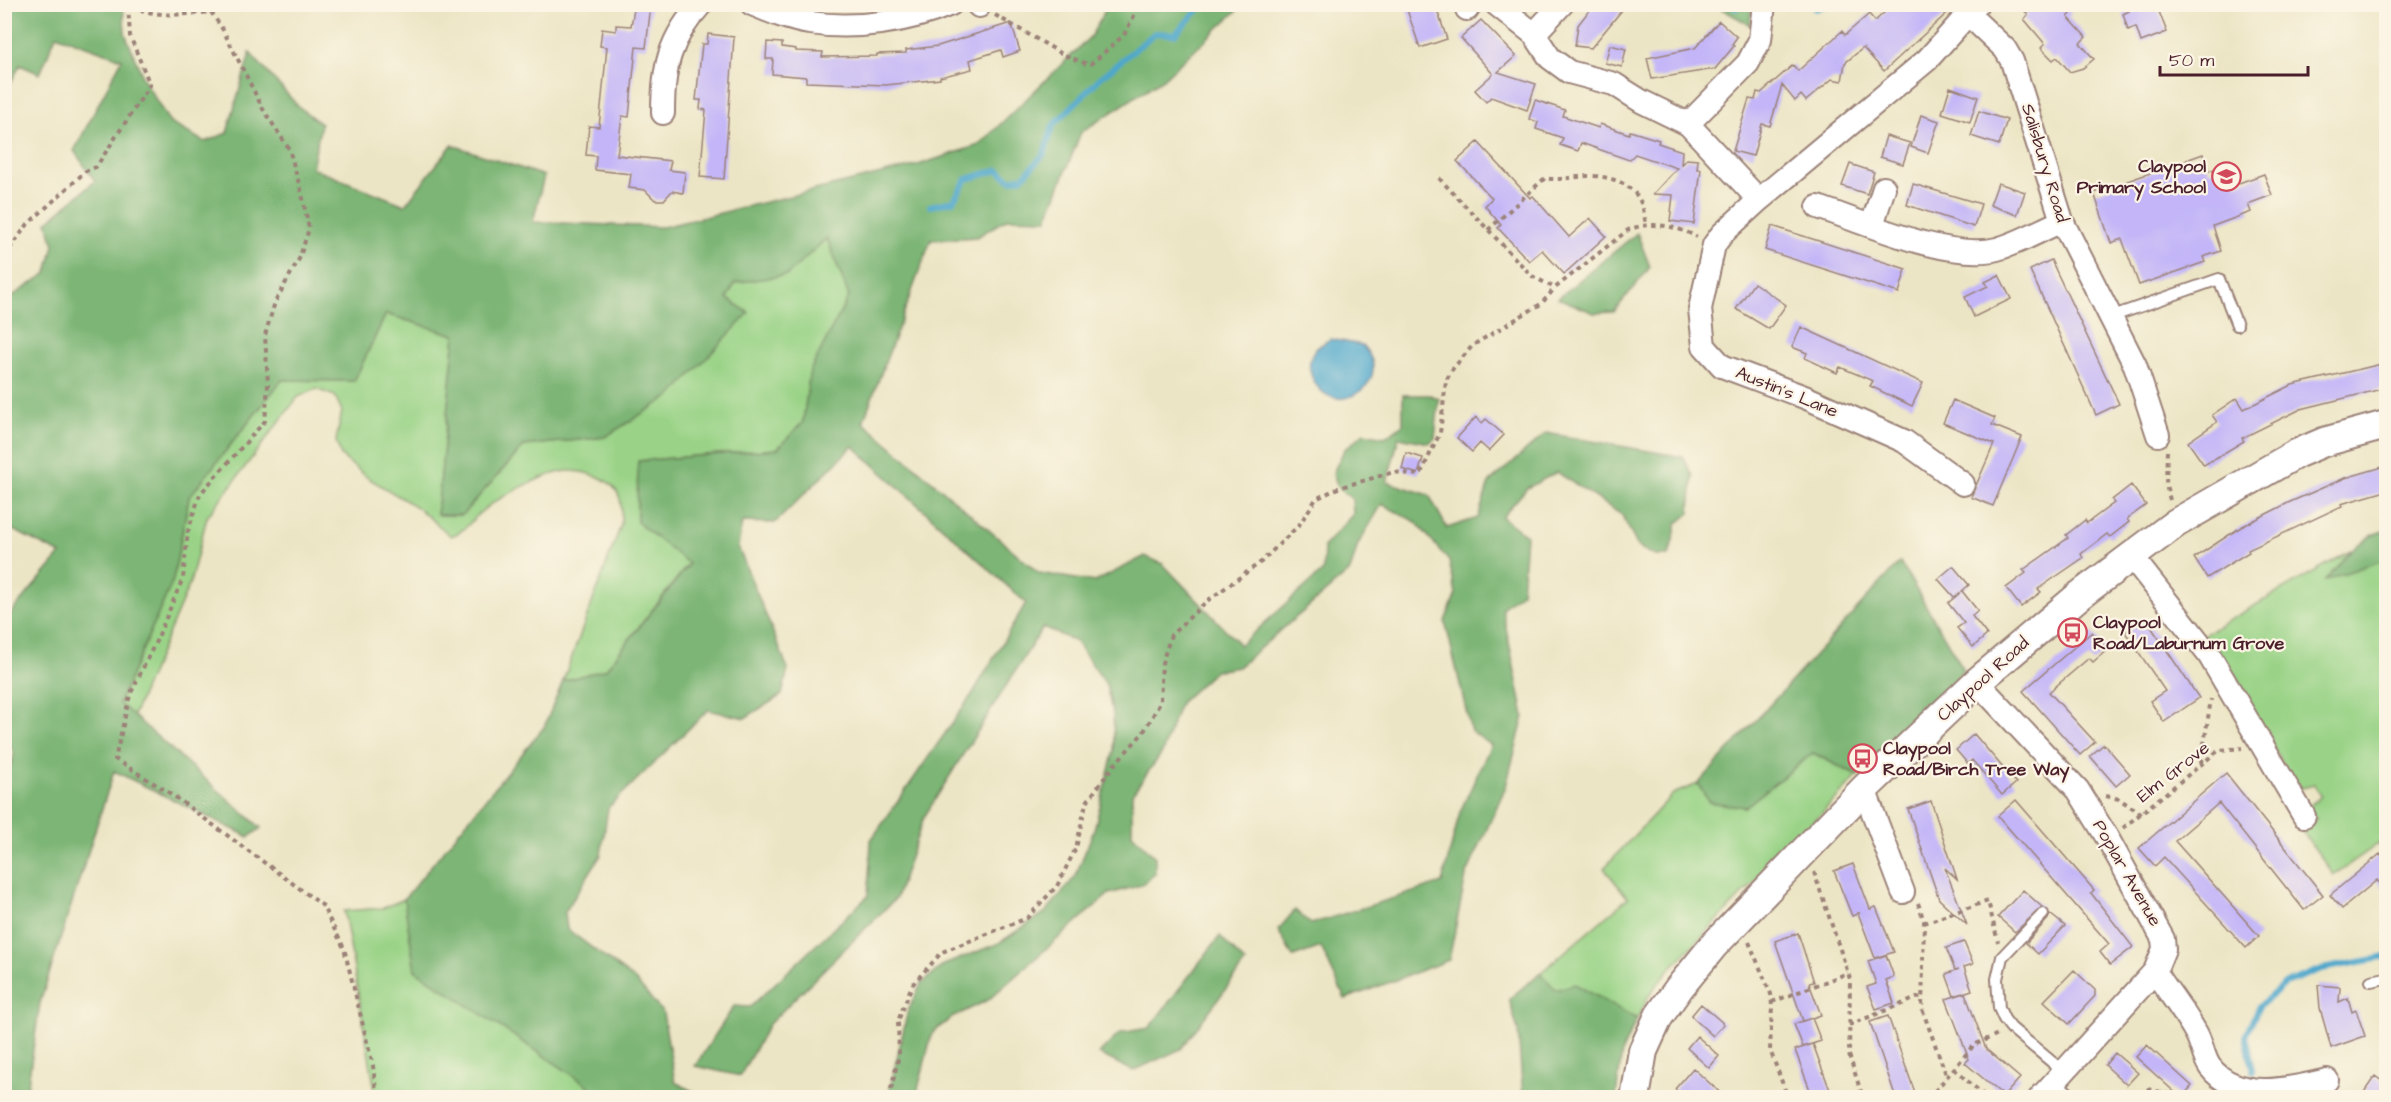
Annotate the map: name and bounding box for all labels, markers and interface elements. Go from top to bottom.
scale bar [2160,39,2308,77]
text: 50 m [2169,48,2214,73]
street label: Salisbury Road [2014,101,2075,226]
place label: Claypool Primary School [2077,154,2206,201]
school or university icon: Claypool Primary School [2211,160,2243,192]
street label: Austin's Lane [1732,360,1842,424]
place label: Claypool Road/Laburnum Grove [2093,610,2285,656]
bus stop icon: Claypool Road/Laburnum Grove [2056,616,2088,648]
street label: Claypool Road [1931,631,2035,728]
street label: Elm Grove [2131,735,2215,808]
place label: Claypool Road/Birch Tree Way [1883,736,2069,783]
bus stop icon: Claypool Road/Birch Tree Way [1846,742,1878,774]
street label: Poplar Avenue [2086,815,2168,931]

